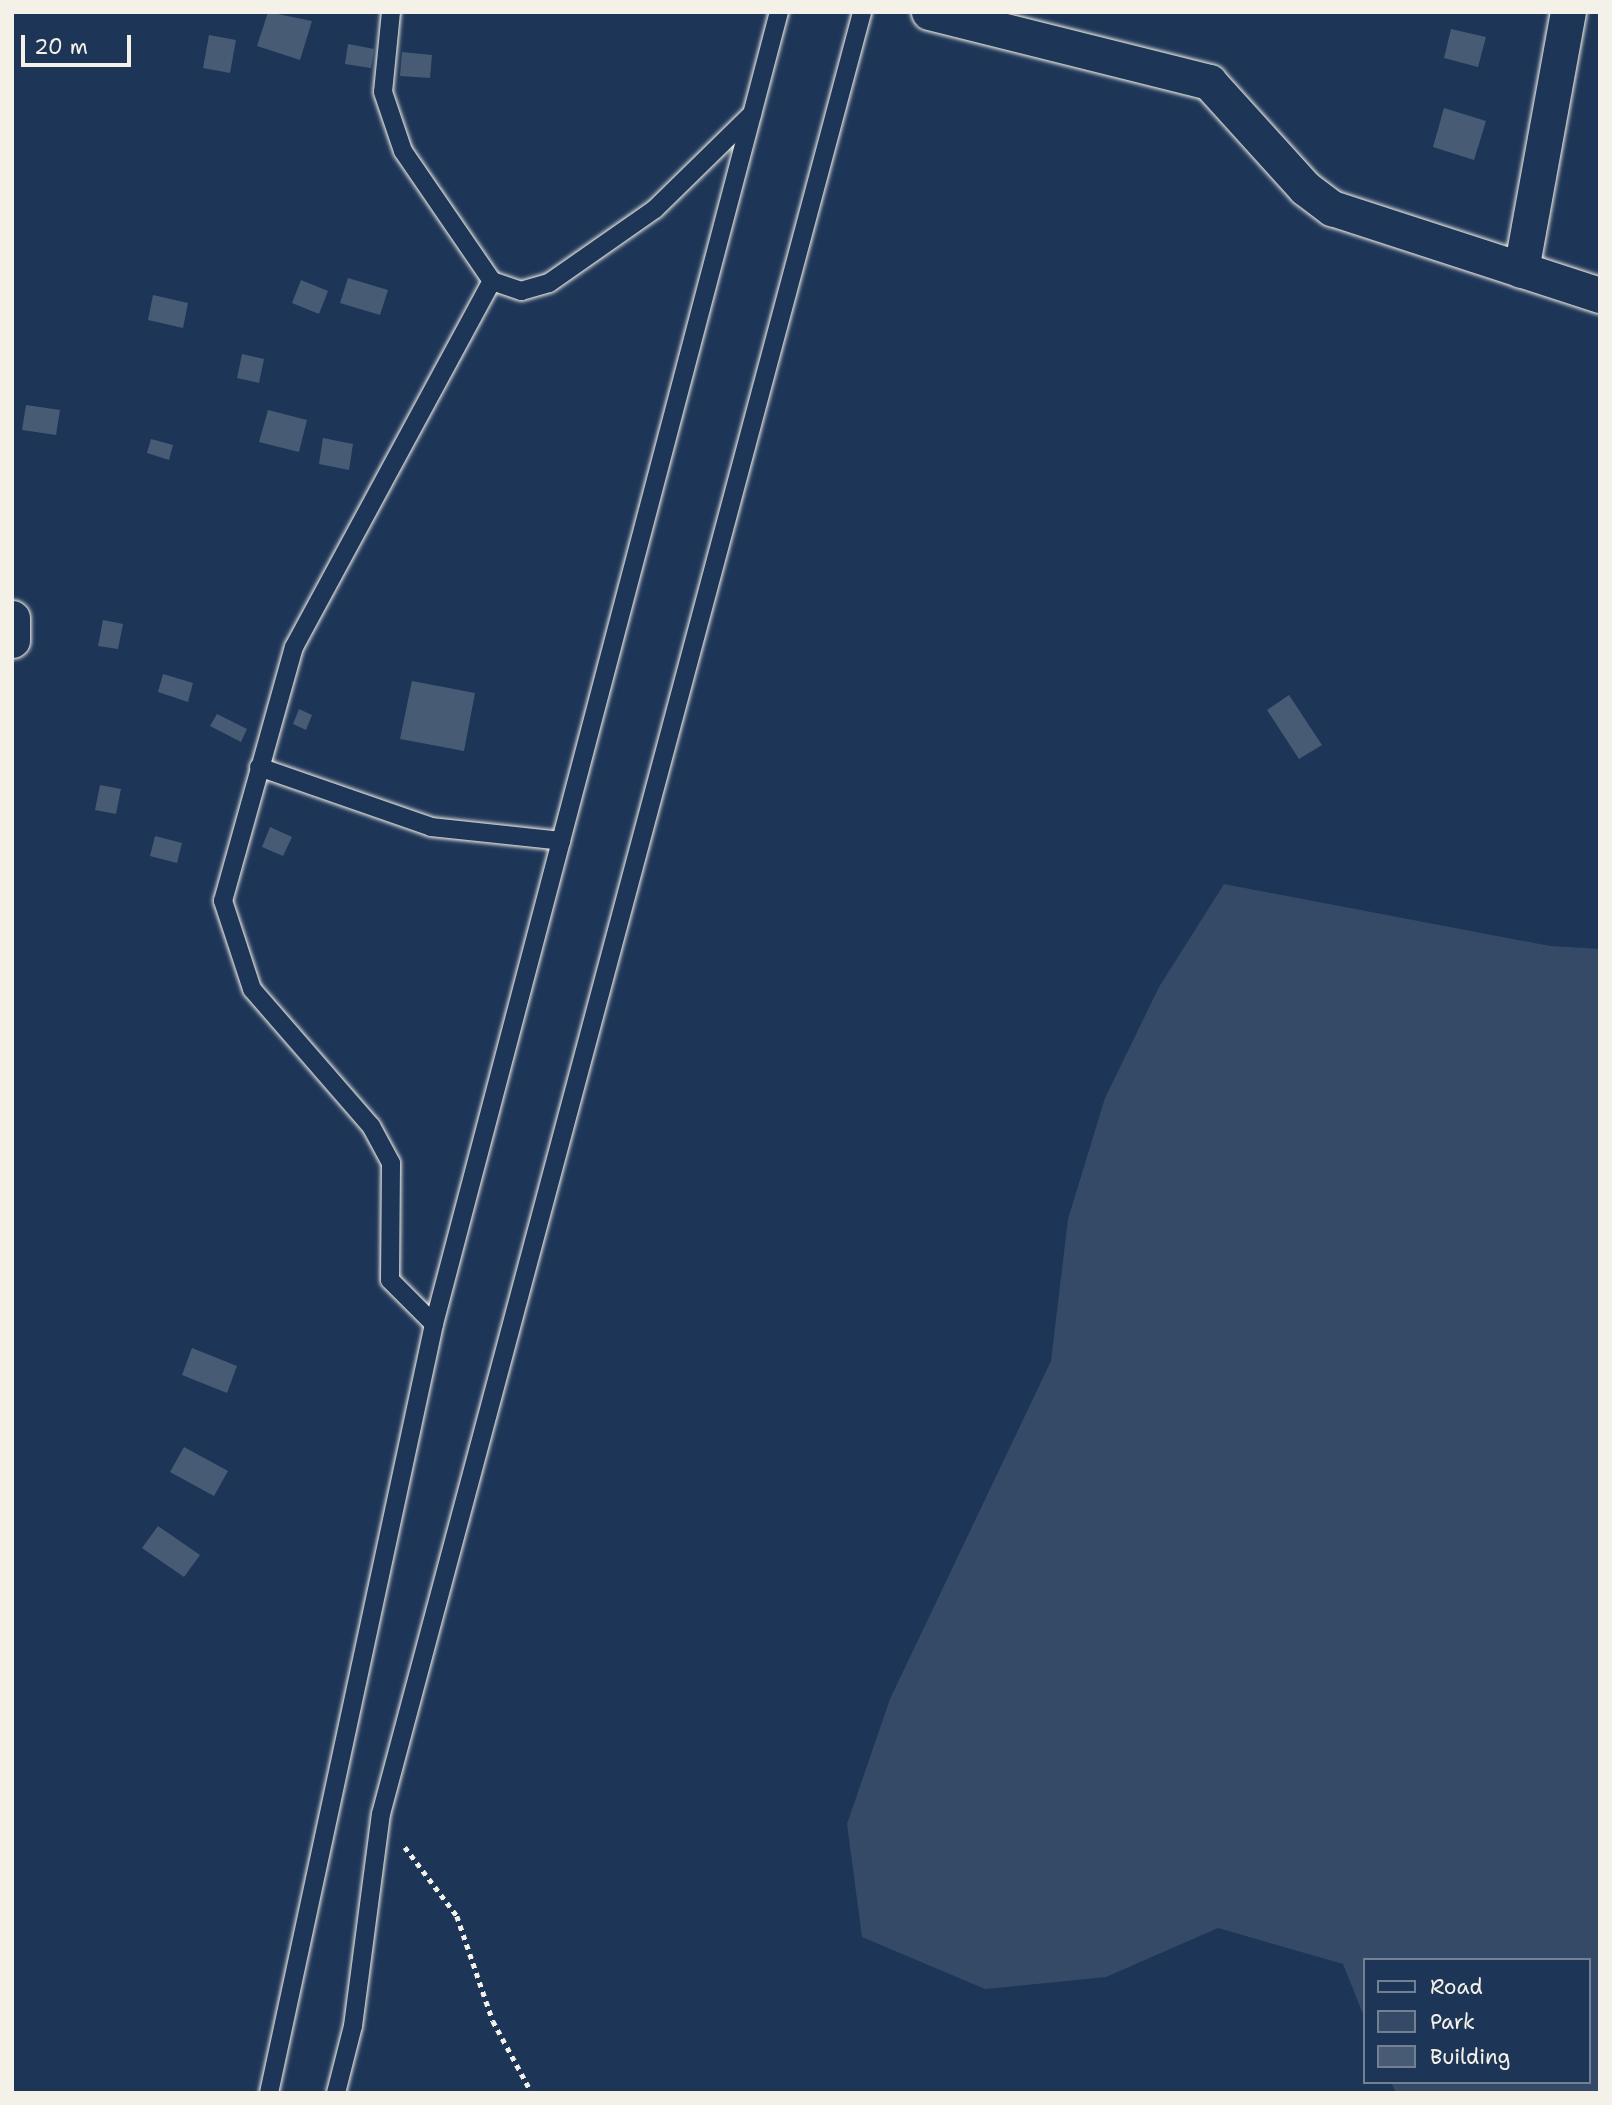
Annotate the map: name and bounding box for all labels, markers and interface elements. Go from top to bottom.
scale bar [24,21,135,65]
text: 20 m [34,33,88,61]
legend [1364,1958,1591,2084]
text: Road [1430,1973,1483,2001]
text: Park [1430,2008,1475,2036]
text: Building [1430,2043,1510,2071]

